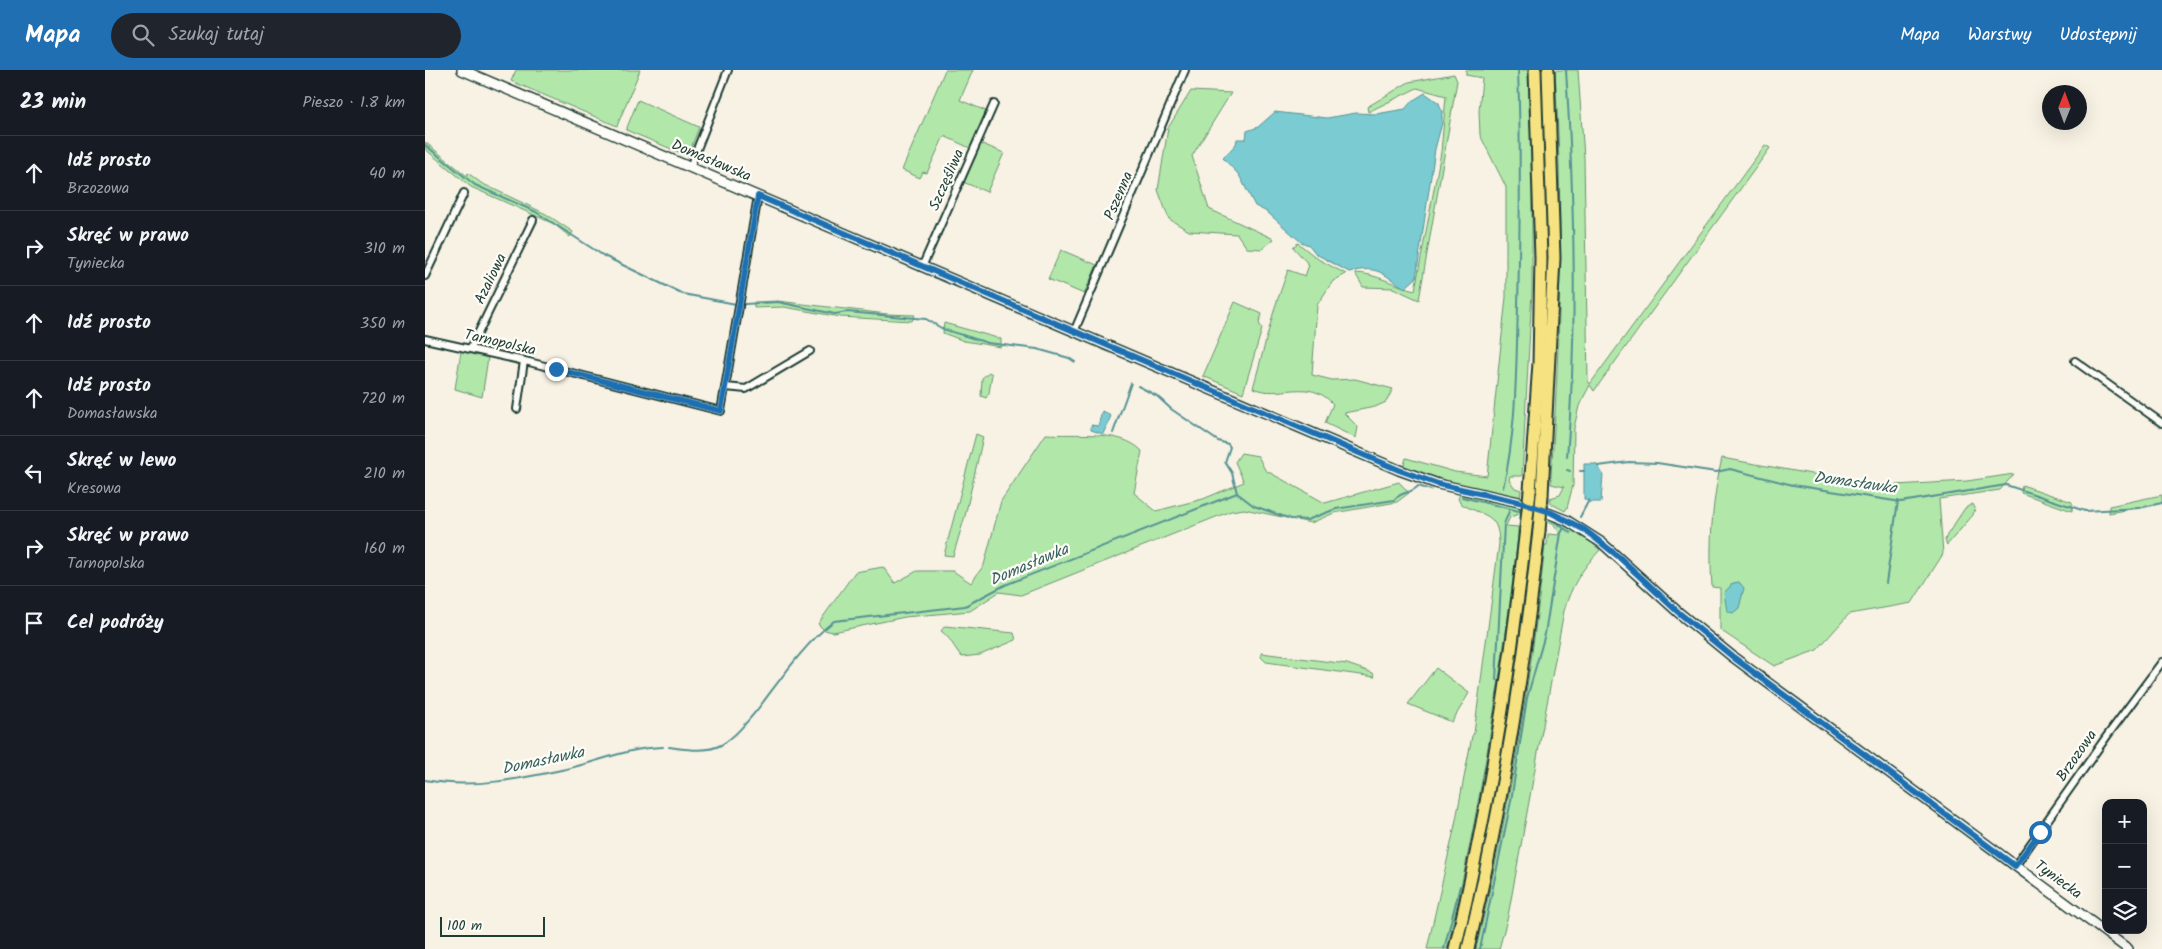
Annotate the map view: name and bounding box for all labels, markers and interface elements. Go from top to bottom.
search box [111,13,461,58]
text: Mapa [25,16,81,55]
text: Szukaj tutaj [169,20,264,50]
icon: search [129,21,157,49]
text: Mapa [1900,21,1940,50]
text: Warstwy [1968,21,2032,50]
text: Udostępnij [2060,21,2137,50]
north arrow [2042,85,2087,130]
text: 23 min [20,86,86,119]
text: Pieszo · 1.8 km [302,90,405,115]
street label: Domasławska [667,133,755,189]
street label: Szczęśliwa [923,145,971,215]
text: Idź prosto [67,146,151,176]
icon: ahead [20,159,48,187]
text: 40 m [369,161,405,186]
street label: Pszenna [1098,168,1140,224]
text: Brzozowa [67,176,129,201]
text: Skręć w prawo [67,221,189,251]
icon: right [20,234,48,262]
text: 310 m [364,236,405,261]
street label: Azaliowa [468,250,514,308]
text: Tyniecka [67,251,125,276]
text: Idź prosto [67,308,151,338]
icon: ahead [20,309,48,337]
text: 350 m [360,311,405,336]
street label: Tarnopolska [462,323,538,363]
route end [545,358,568,381]
text: Idź prosto [67,371,151,401]
icon: ahead [20,384,48,412]
text: 720 m [361,386,405,411]
text: Domasławska [67,401,158,426]
text: Skręć w lewo [67,446,176,476]
icon: left [20,459,48,487]
text: 210 m [364,461,405,486]
water label: Domasławka [1812,465,1900,501]
text: Kresowa [67,476,121,501]
text: Skręć w prawo [67,521,189,551]
icon: right [20,534,48,562]
text: 160 m [364,536,405,561]
water label: Domasławka [986,537,1074,593]
text: Tarnopolska [67,551,145,576]
text: Cel podróży [67,608,164,638]
icon: arrive [20,609,48,637]
street label: Brzozowa [2050,725,2104,787]
water label: Domasławka [499,740,588,782]
map controls [2102,799,2147,934]
button: + [2102,799,2147,844]
route start [2029,821,2052,844]
button: − [2102,844,2147,889]
street label: Tyniecka [2029,854,2087,906]
button: layers [2102,889,2147,934]
scale bar [440,914,545,937]
text: 100 m [447,915,482,937]

